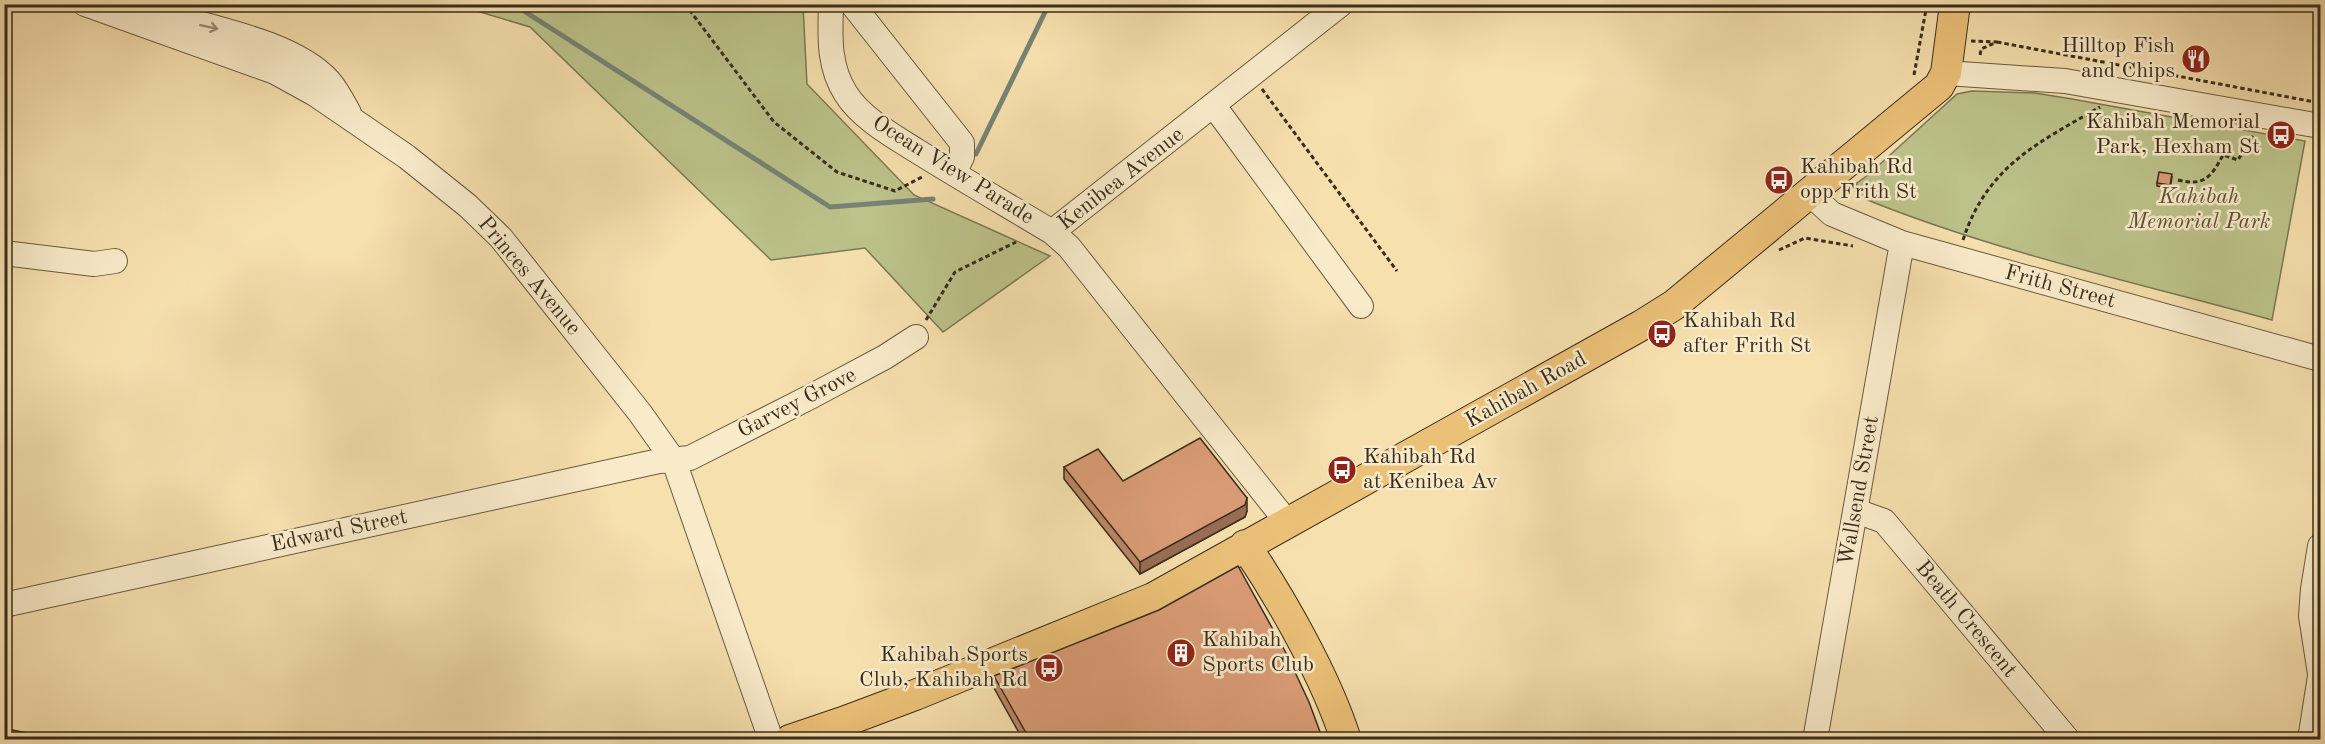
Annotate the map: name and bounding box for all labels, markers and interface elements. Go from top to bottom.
one-way arrow [199,22,218,33]
place label: Hilltop Fish and Chips [2061,35,2175,82]
restaurant icon: Hilltop Fish and Chips [2180,43,2212,75]
street label: Ocean View Parade [868,111,1038,229]
place label: Kahibah Memorial Park, Hexham St [2086,111,2260,158]
bus stop icon: Kahibah Memorial Park, Hexham St [2265,119,2297,151]
street label: Kenibea Avenue [1054,123,1188,235]
place label: Kahibah Rd opp Frith St [1800,156,1917,203]
bus stop icon: Kahibah Rd opp Frith St [1763,164,1795,196]
park label: Kahibah Memorial Park [2126,186,2271,233]
street label: Princes Avenue [473,213,585,339]
street label: Frith Street [2002,262,2118,312]
place label: Kahibah Rd after Frith St [1683,310,1811,357]
bus stop icon: Kahibah Rd after Frith St [1646,318,1678,350]
street label: Kahibah Road [1462,348,1590,432]
street label: Garvey Grove [734,364,860,442]
street label: Wallsend Street [1835,414,1883,568]
place label: Kahibah Rd at Kenibea Av [1363,446,1498,493]
bus stop icon: Kahibah Rd at Kenibea Av [1326,454,1358,486]
street label: Edward Street [269,506,409,556]
street label: Beath Crescent [1911,556,2021,682]
place label: Kahibah Sports Club [1202,629,1314,676]
building icon: Kahibah Sports Club [1165,637,1197,669]
place label: Kahibah Sports Club, Kahibah Rd [859,644,1028,691]
bus stop icon: Kahibah Sports Club, Kahibah Rd [1033,652,1065,684]

